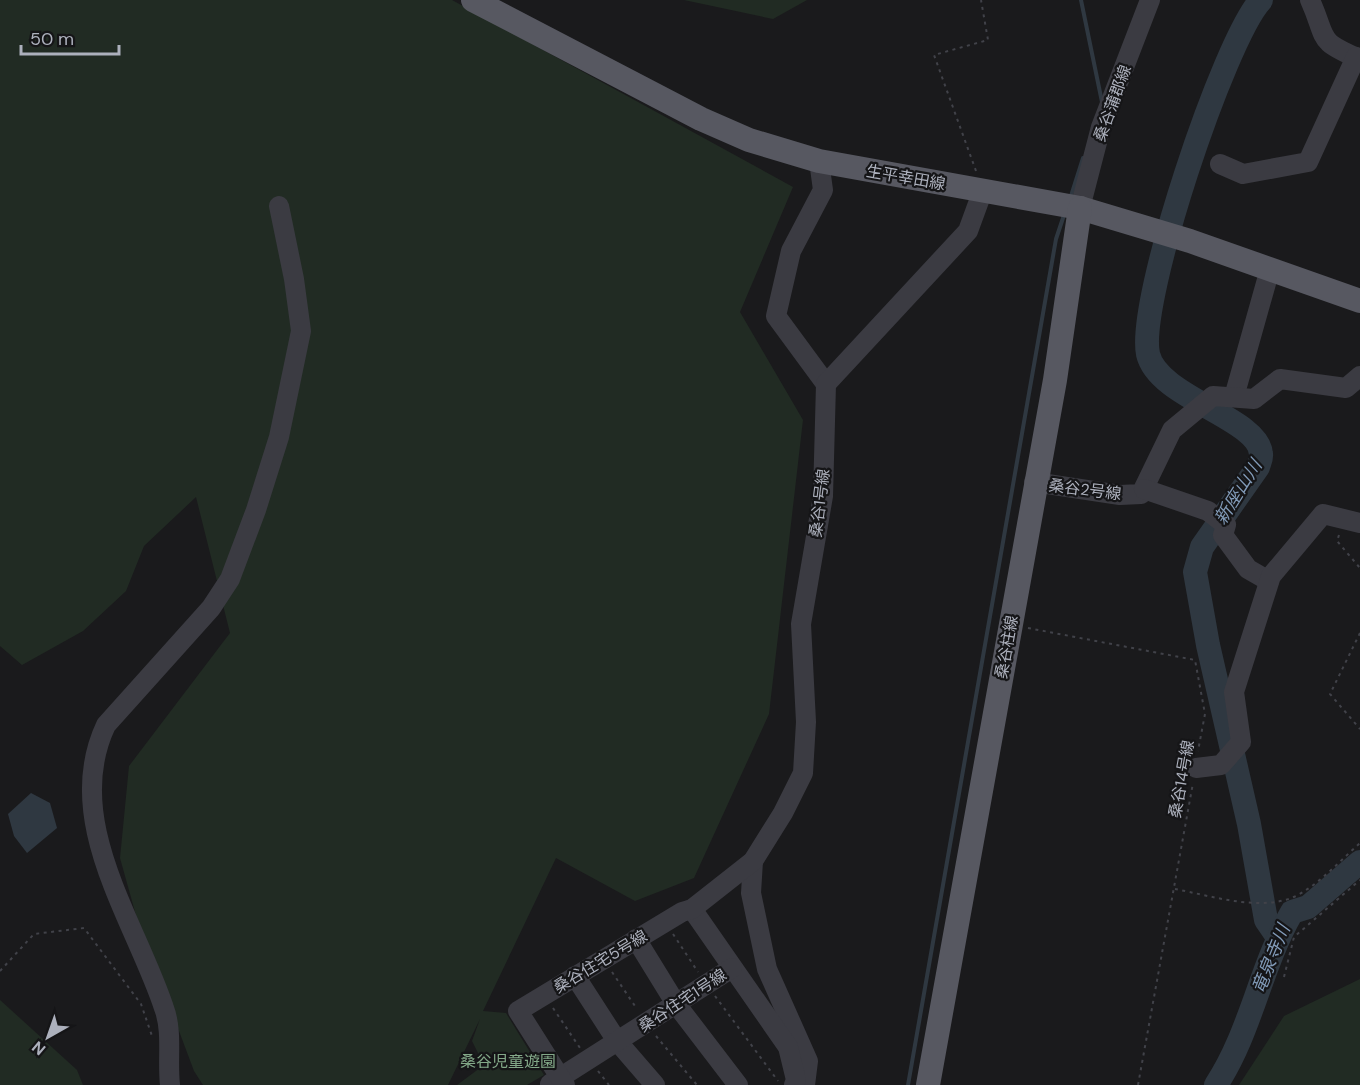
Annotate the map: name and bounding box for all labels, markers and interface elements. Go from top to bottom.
scale bar [21,18,118,56]
text: 50 m [30,27,74,51]
street label: 桑谷蒲郡線 [1089,62,1136,144]
street label: 生平幸田線 [865,160,947,195]
water label: 新座山川 [1209,453,1268,529]
street label: 桑谷1号線 [805,468,834,539]
street label: 桑谷2号線 [1047,475,1123,504]
street label: 桑谷柱線 [991,614,1022,680]
street label: 桑谷14号線 [1164,739,1199,820]
water label: 竜泉寺川 [1246,919,1296,997]
street label: 桑谷住宅5号線 [550,925,651,998]
street label: 桑谷住宅1号線 [634,964,730,1037]
north arrow [18,1007,78,1067]
text: N [27,1036,50,1060]
park label: 桑谷児童遊園 [460,1051,556,1072]

